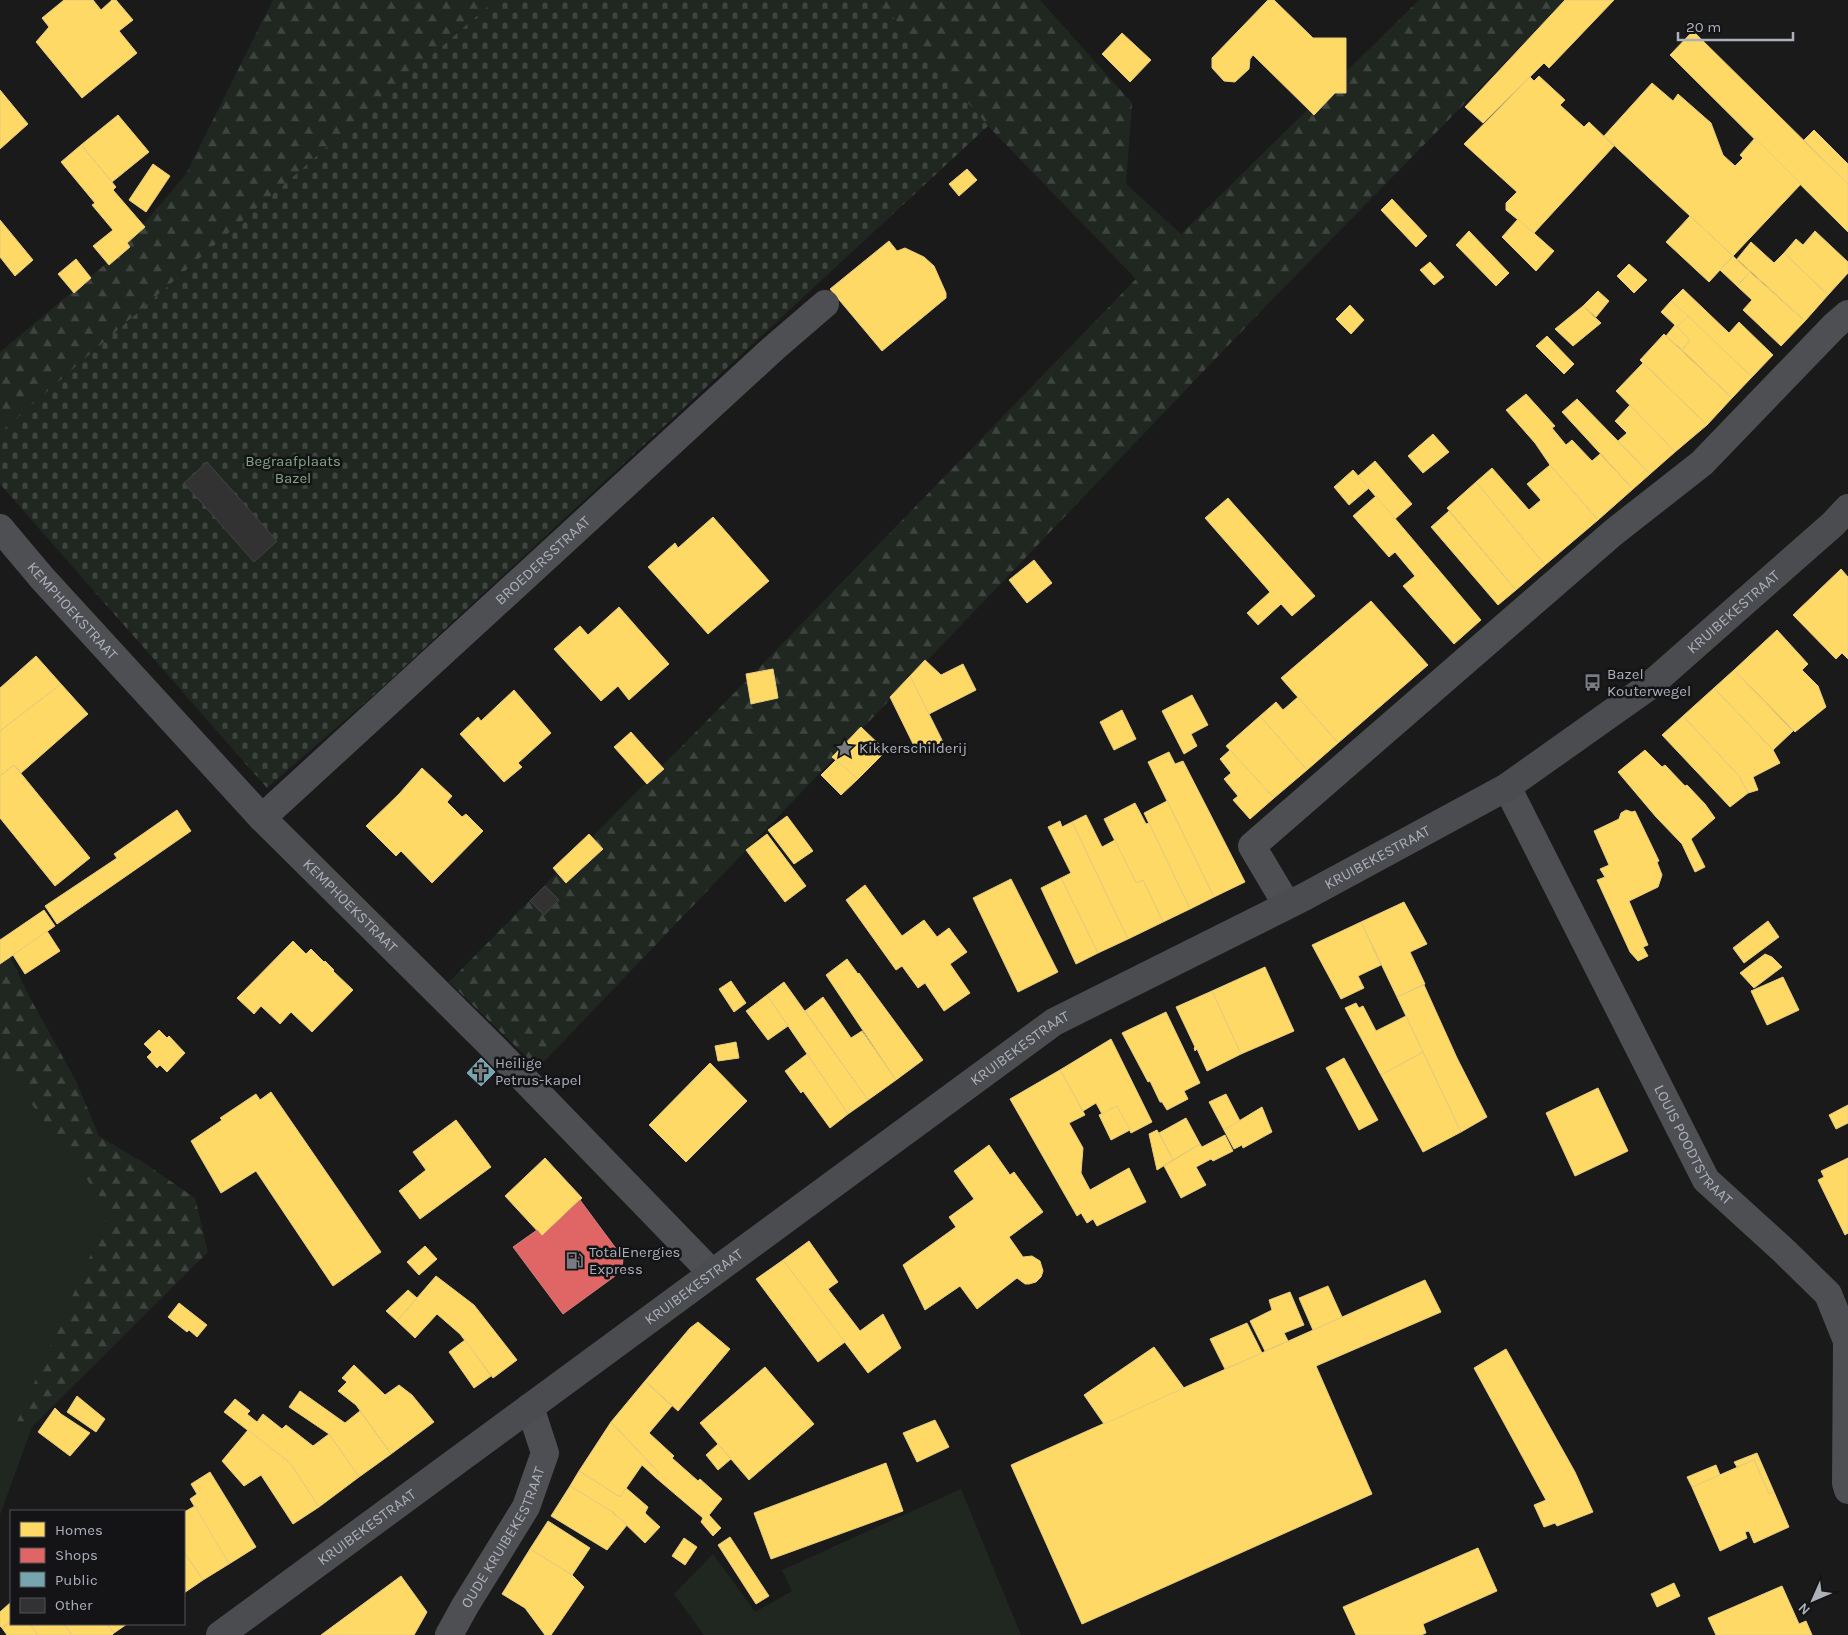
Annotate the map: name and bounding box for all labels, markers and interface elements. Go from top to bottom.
scale bar [1678,10,1793,42]
text: 20 m [1686,18,1721,36]
park label: Begraafplaats Bazel [245,452,341,487]
street label: BROEDERSSTRAAT [491,512,594,609]
street label: KEMPHOEKSTRAAT [23,558,122,664]
street label: KRUIBEKESTRAAT [1683,566,1784,657]
place label: Bazel Kouterwegel [1607,665,1691,700]
bus stop icon: Bazel Kouterwegel [1583,673,1603,693]
place icon: Kikkerschilderij [835,738,855,758]
place label: Kikkerschilderij [859,739,967,757]
street label: KRUIBEKESTRAAT [1321,821,1434,893]
street label: KEMPHOEKSTRAAT [299,855,401,956]
street label: KRUIBEKESTRAAT [967,1007,1073,1090]
place label: Heilige Petrus-kapel [495,1054,582,1089]
church icon: Heilige Petrus-kapel [471,1062,491,1082]
street label: LOUIS POODTSTRAAT [1650,1082,1737,1209]
place label: TotalEnergies Express [589,1243,681,1278]
street label: KRUIBEKESTRAAT [641,1244,747,1329]
fuel station icon: TotalEnergies Express [565,1251,585,1271]
street label: OUDE KRUIBEKESTRAAT [457,1464,549,1611]
street label: KRUIBEKESTRAAT [314,1485,420,1569]
legend [10,1510,185,1625]
text: Homes [55,1521,103,1539]
text: Shops [55,1546,98,1564]
text: Public [55,1571,98,1589]
north arrow [1788,1575,1838,1625]
text: Other [55,1596,93,1614]
text: N [1795,1599,1814,1618]

